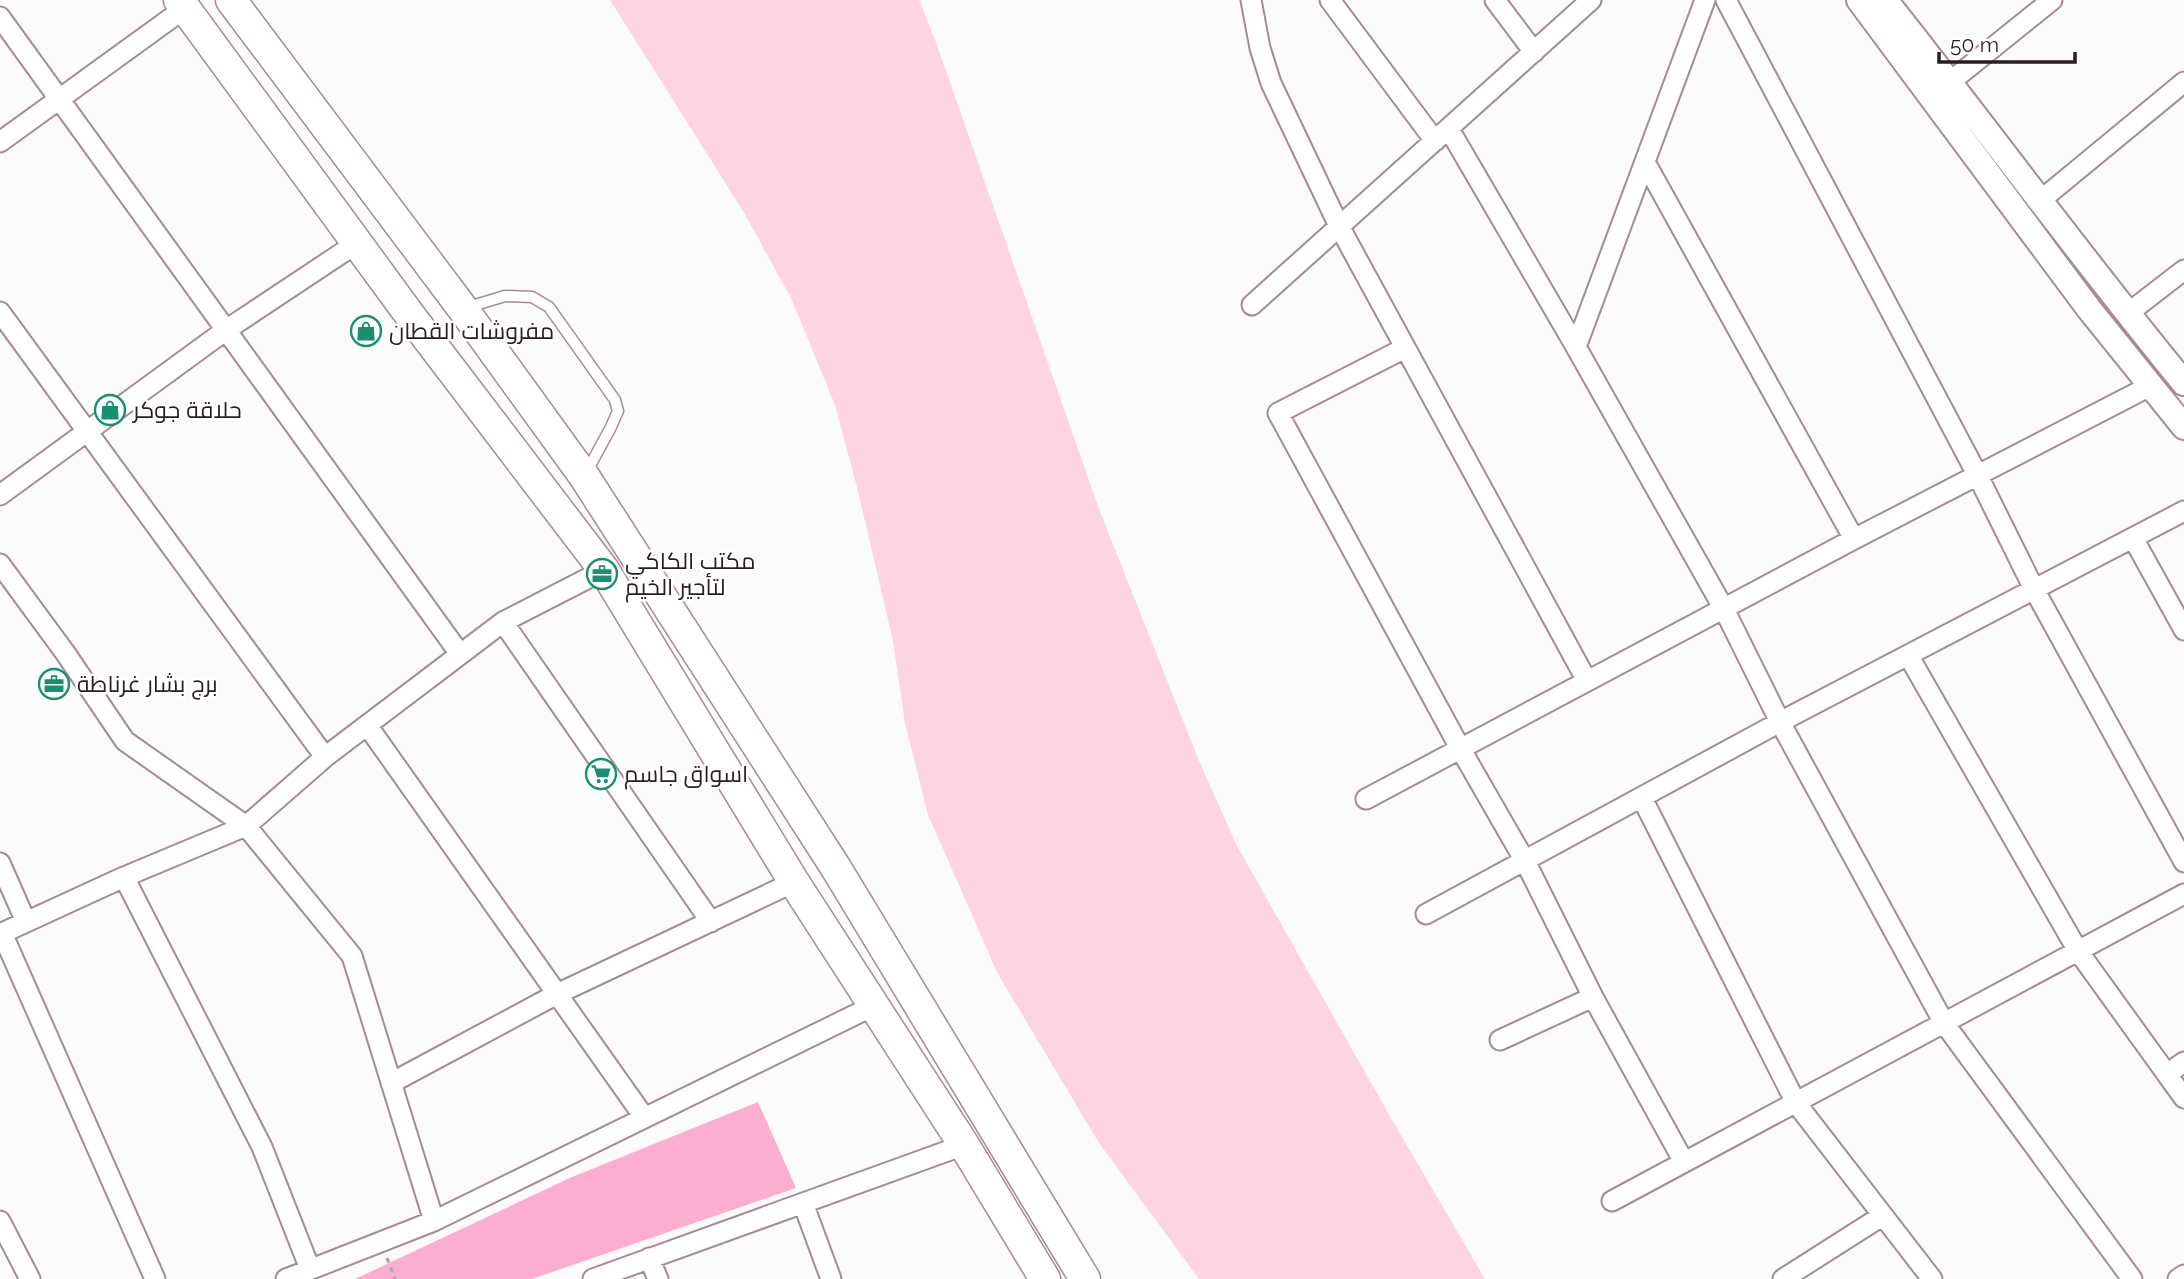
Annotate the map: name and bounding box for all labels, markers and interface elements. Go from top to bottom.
scale bar [1939,21,2076,65]
text: 50 m [1950,32,1999,57]
shop icon: مفروشات القطان [349,314,383,348]
place label: مفروشات القطان [389,317,554,345]
shop icon: حلاقة جوكر [93,393,127,427]
place label: حلاقة جوكر [131,396,242,423]
place label: مكتب الكاكي لتأجير الخيم [625,547,755,603]
office icon: مكتب الكاكي لتأجير الخيم [585,557,619,591]
office icon: برج بشار غرناطة [37,667,71,701]
place label: برج بشار غرناطة [77,670,218,700]
supermarket icon: اسواق جاسم [584,757,618,791]
place label: اسواق جاسم [624,760,748,790]

